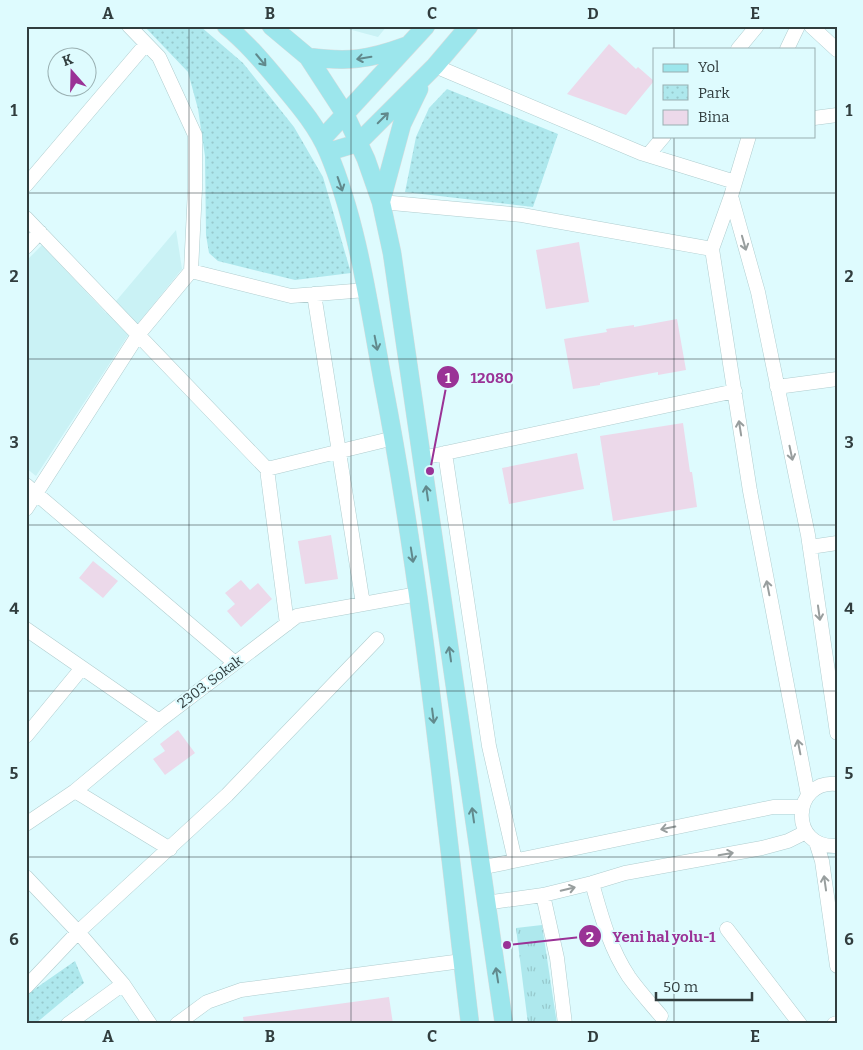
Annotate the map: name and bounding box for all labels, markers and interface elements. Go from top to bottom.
text: A [102,4,114,23]
text: B [265,4,275,23]
text: C [427,4,437,23]
text: D [587,4,599,23]
text: E [750,4,760,23]
north arrow [48,48,98,98]
legend [653,48,816,138]
text: K [60,51,75,70]
one-way arrow [255,54,266,67]
one-way arrow [357,54,373,64]
text: Yol [698,58,719,76]
text: Park [698,84,730,102]
text: 1 [11,101,18,120]
text: 1 [846,101,853,120]
text: Bina [698,108,730,126]
one-way arrow [377,112,389,124]
one-way arrow [336,176,345,192]
one-way arrow [740,235,749,251]
text: 2 [9,267,19,286]
text: 2 [844,267,854,286]
one-way arrow [372,334,381,350]
callout: 12080 [435,362,523,392]
text: 1 [445,369,452,387]
text: 12080 [470,369,514,387]
one-way arrow [735,420,745,436]
text: 3 [9,433,19,452]
text: 3 [844,433,854,452]
one-way arrow [787,445,796,461]
one-way arrow [421,485,431,501]
one-way arrow [407,546,417,562]
one-way arrow [763,580,773,596]
text: 4 [9,599,19,618]
text: 4 [844,599,854,618]
one-way arrow [815,605,825,621]
one-way arrow [444,646,454,662]
street label: 2303. Sokak [174,652,246,712]
one-way arrow [428,707,438,723]
one-way arrow [793,740,803,756]
text: 5 [10,764,19,783]
text: 5 [845,764,854,783]
one-way arrow [467,807,477,823]
one-way arrow [660,824,676,833]
one-way arrow [718,849,734,859]
one-way arrow [820,875,830,891]
one-way arrow [559,884,575,893]
callout: Yeni hal yolu-1 [577,921,725,951]
text: 2 [586,928,594,946]
text: Yeni hal yolu-1 [613,928,716,946]
text: 6 [9,930,19,949]
text: 6 [844,930,854,949]
one-way arrow [492,968,502,984]
scale bar [656,970,752,1002]
text: 50 m [663,978,699,996]
text: A [102,1027,114,1046]
text: B [265,1027,275,1046]
text: C [427,1027,437,1046]
text: D [587,1027,599,1046]
text: E [750,1027,760,1046]

